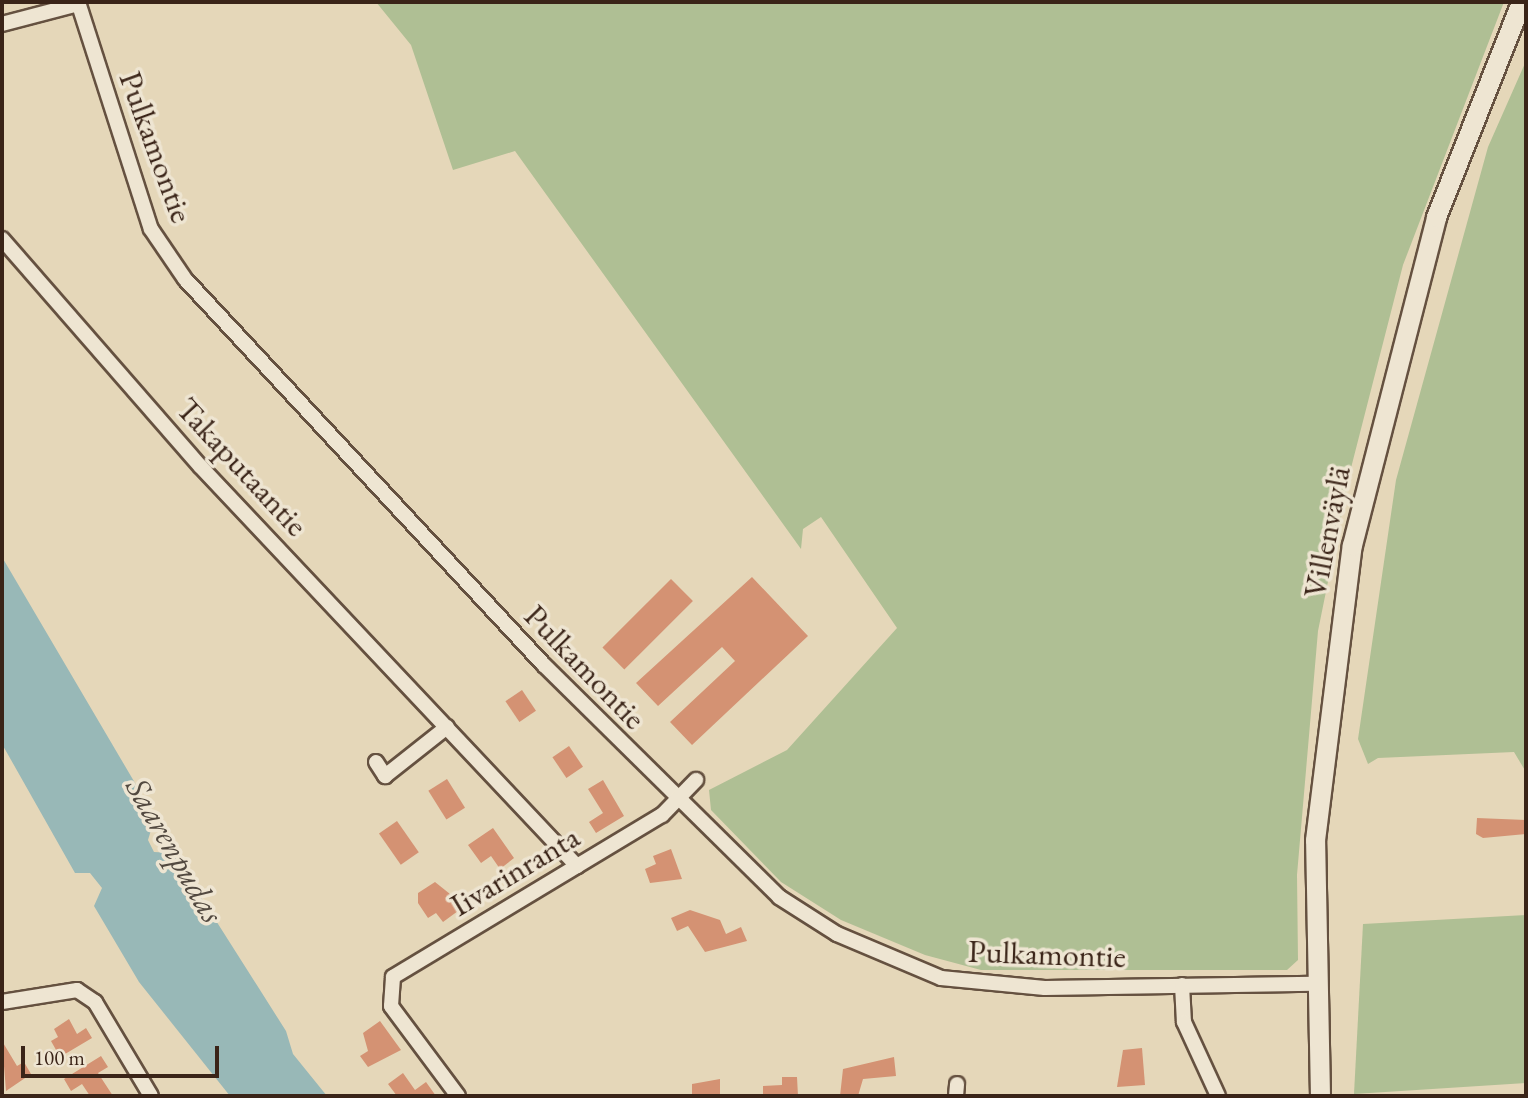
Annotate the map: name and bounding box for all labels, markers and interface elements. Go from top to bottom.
street label: Pulkamontie [111,66,201,228]
street label: Takaputaantie [168,390,316,544]
street label: Villenväylä [1295,463,1359,601]
street label: Pulkamontie [516,597,654,737]
water label: Saarenpudas [118,770,232,930]
street label: Iivarinranta [444,818,586,924]
street label: Pulkamontie [967,932,1127,976]
scale bar [24,1032,222,1076]
text: 100 m [34,1044,85,1071]

